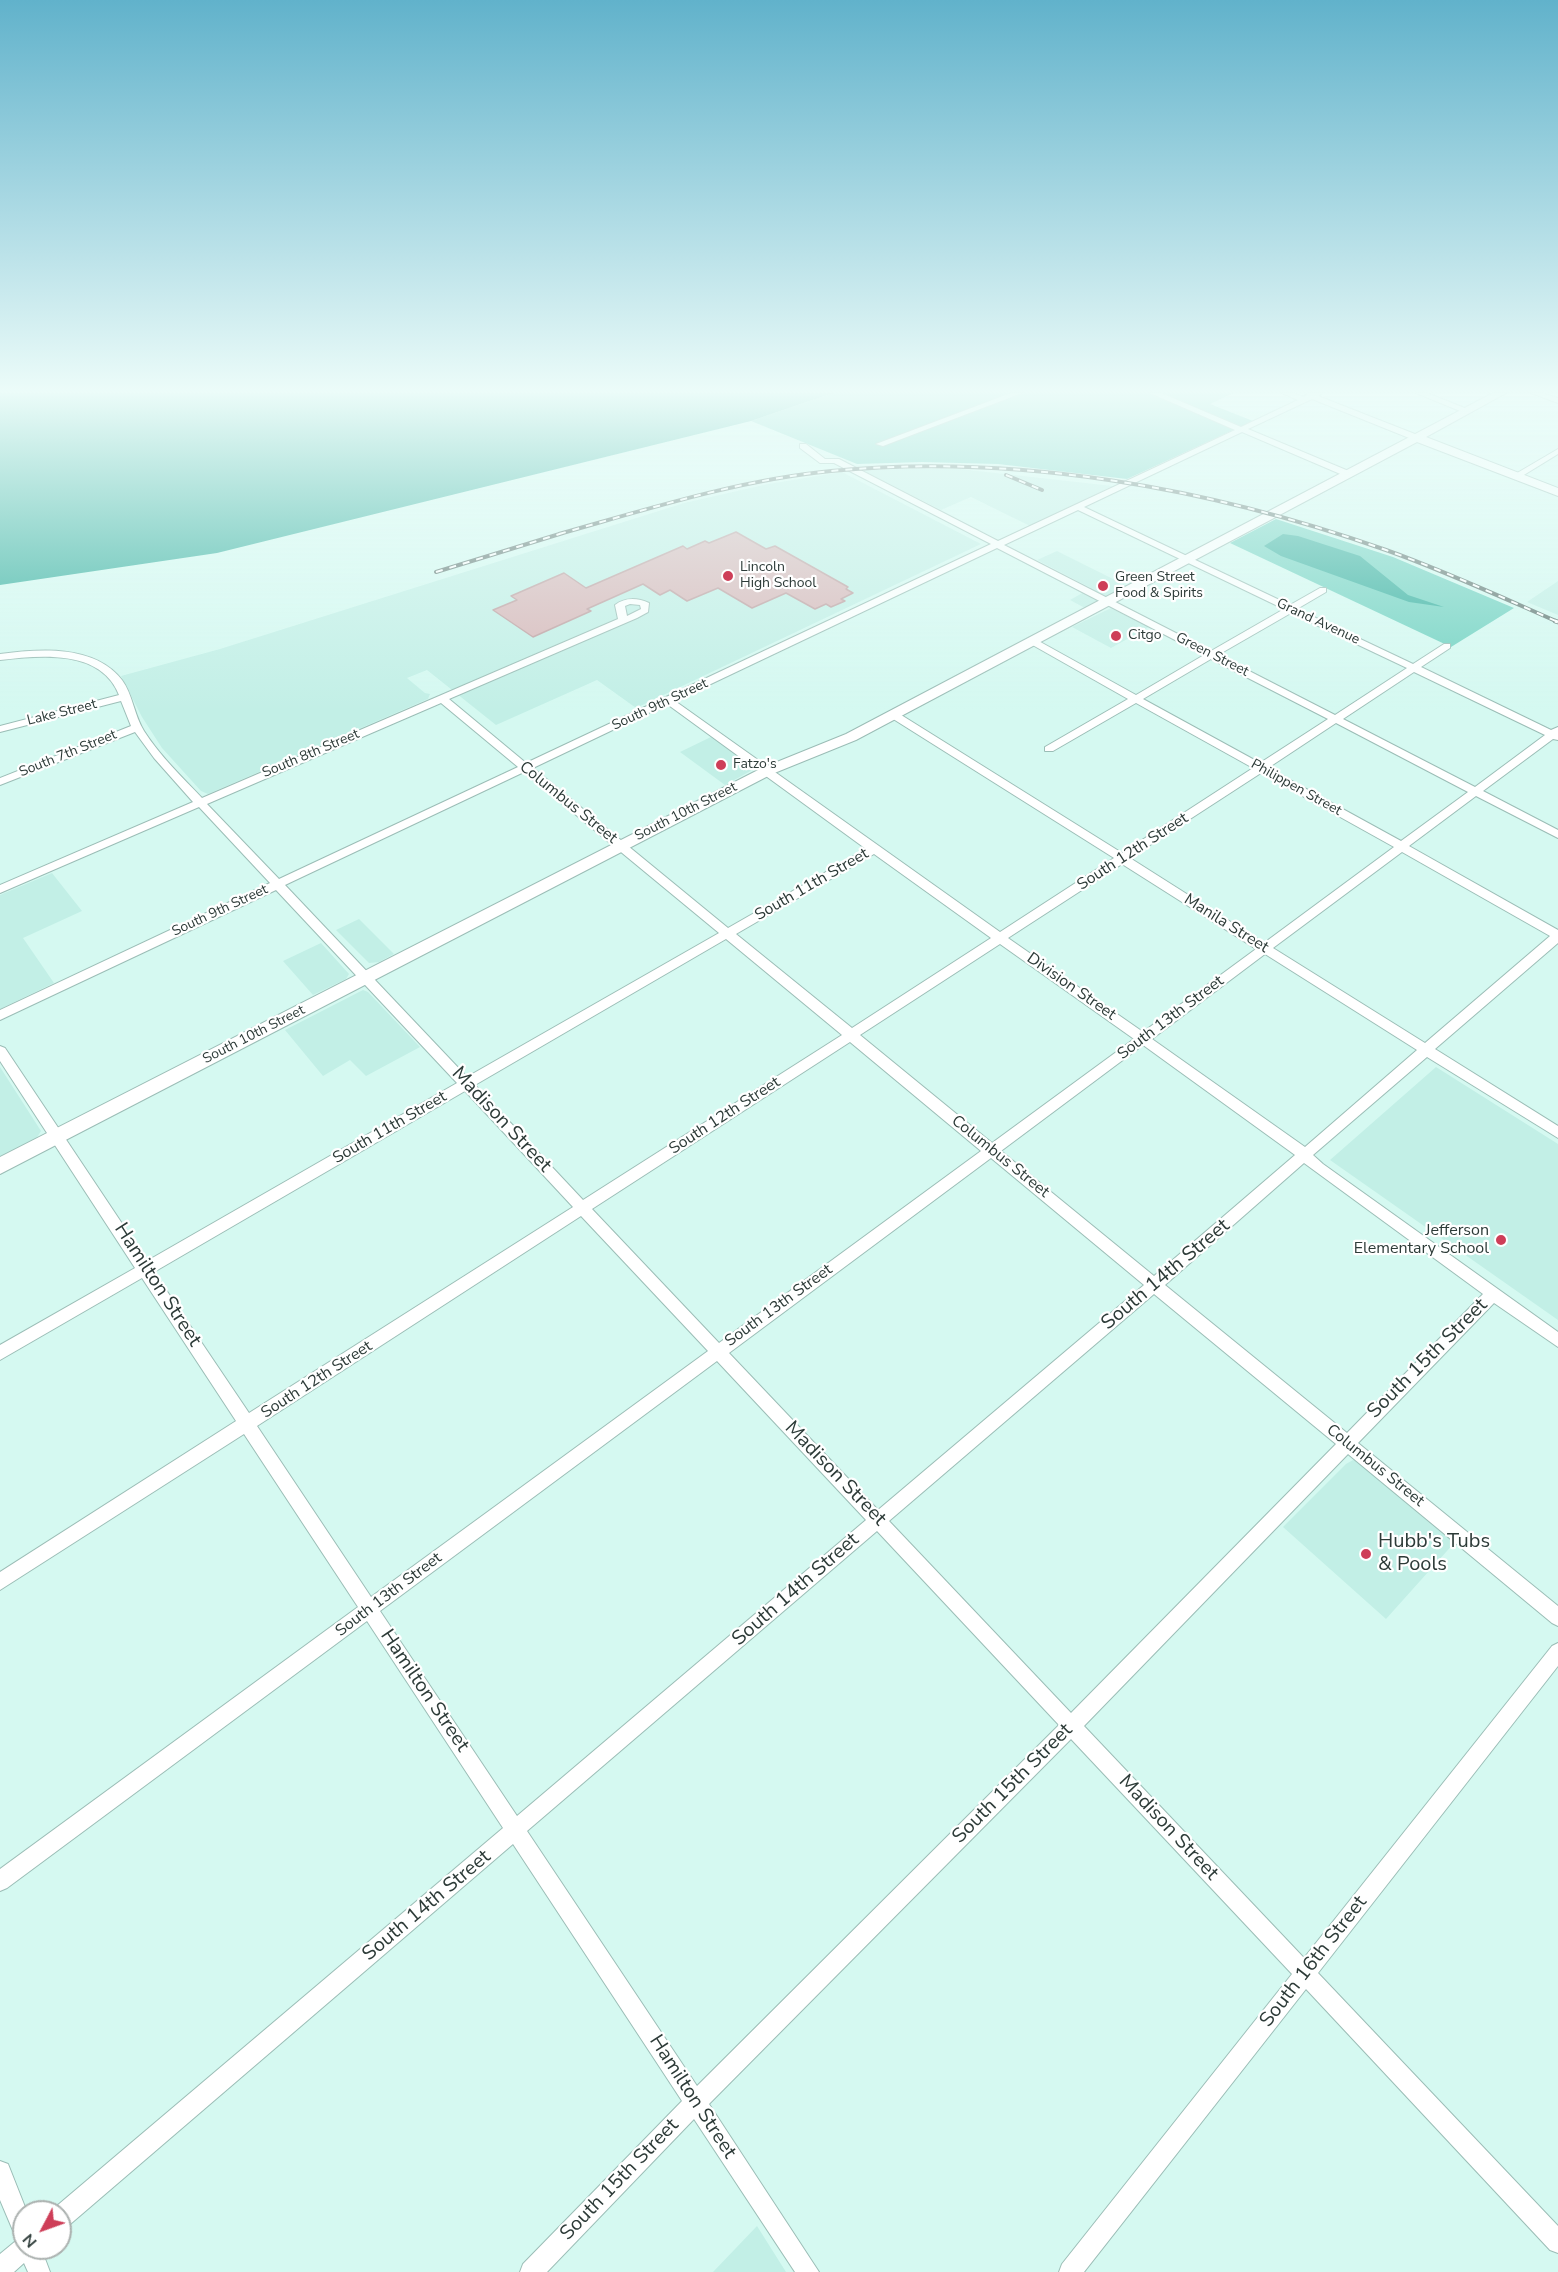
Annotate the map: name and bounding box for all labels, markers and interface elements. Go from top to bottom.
place label: Lincoln High School [740,560,816,592]
marker: Lincoln High School [721,569,735,583]
place label: Green Street Food & Spirits [1115,570,1203,602]
marker: Green Street Food & Spirits [1096,579,1110,593]
street label: Grand Avenue [1274,595,1362,649]
place label: Citgo [1128,628,1161,644]
marker: Citgo [1109,629,1123,643]
street label: Green Street [1173,629,1251,681]
street label: South 9th Street [609,675,711,735]
street label: Lake Street [25,696,99,730]
street label: South 8th Street [260,726,362,782]
street label: South 7th Street [17,727,119,781]
street label: Philippen Street [1248,756,1344,820]
place label: Fatzo's [733,757,777,773]
street label: Columbus Street [515,758,621,848]
marker: Fatzo's [714,758,728,772]
street label: South 10th Street [632,779,740,845]
street label: South 12th Street [1074,809,1192,895]
street label: South 11th Street [752,845,872,925]
street label: South 9th Street [169,881,271,941]
street label: Manila Street [1180,890,1272,958]
street label: Division Street [1023,949,1119,1025]
street label: South 13th Street [1114,972,1228,1064]
street label: South 10th Street [200,1002,308,1068]
street label: Madison Street [446,1062,556,1178]
street label: South 12th Street [666,1073,784,1159]
street label: South 11th Street [330,1088,450,1168]
street label: Columbus Street [947,1112,1053,1202]
street label: South 14th Street [1097,1214,1235,1336]
street label: Hamilton Street [108,1219,206,1351]
place label: Jefferson Elementary School [1354,1221,1489,1259]
marker: Jefferson Elementary School [1494,1233,1508,1247]
street label: South 13th Street [722,1261,836,1351]
street label: South 15th Street [1363,1294,1493,1424]
street label: South 12th Street [258,1337,376,1423]
street label: Madison Street [779,1417,891,1531]
street label: Columbus Street [1322,1421,1428,1511]
street label: South 14th Street [728,1528,864,1652]
place label: Hubb's Tubs & Pools [1378,1530,1490,1577]
marker: Hubb's Tubs & Pools [1359,1547,1373,1561]
street label: South 13th Street [332,1549,446,1641]
street label: Hamilton Street [374,1625,474,1757]
street label: South 15th Street [948,1719,1078,1849]
street label: Madison Street [1113,1770,1223,1886]
street label: South 14th Street [358,1845,496,1967]
street label: South 16th Street [1255,1891,1373,2033]
street label: Hamilton Street [643,2031,741,2163]
street label: South 15th Street [556,2114,684,2246]
north arrow [12,2200,72,2260]
text: N [18,2229,42,2252]

